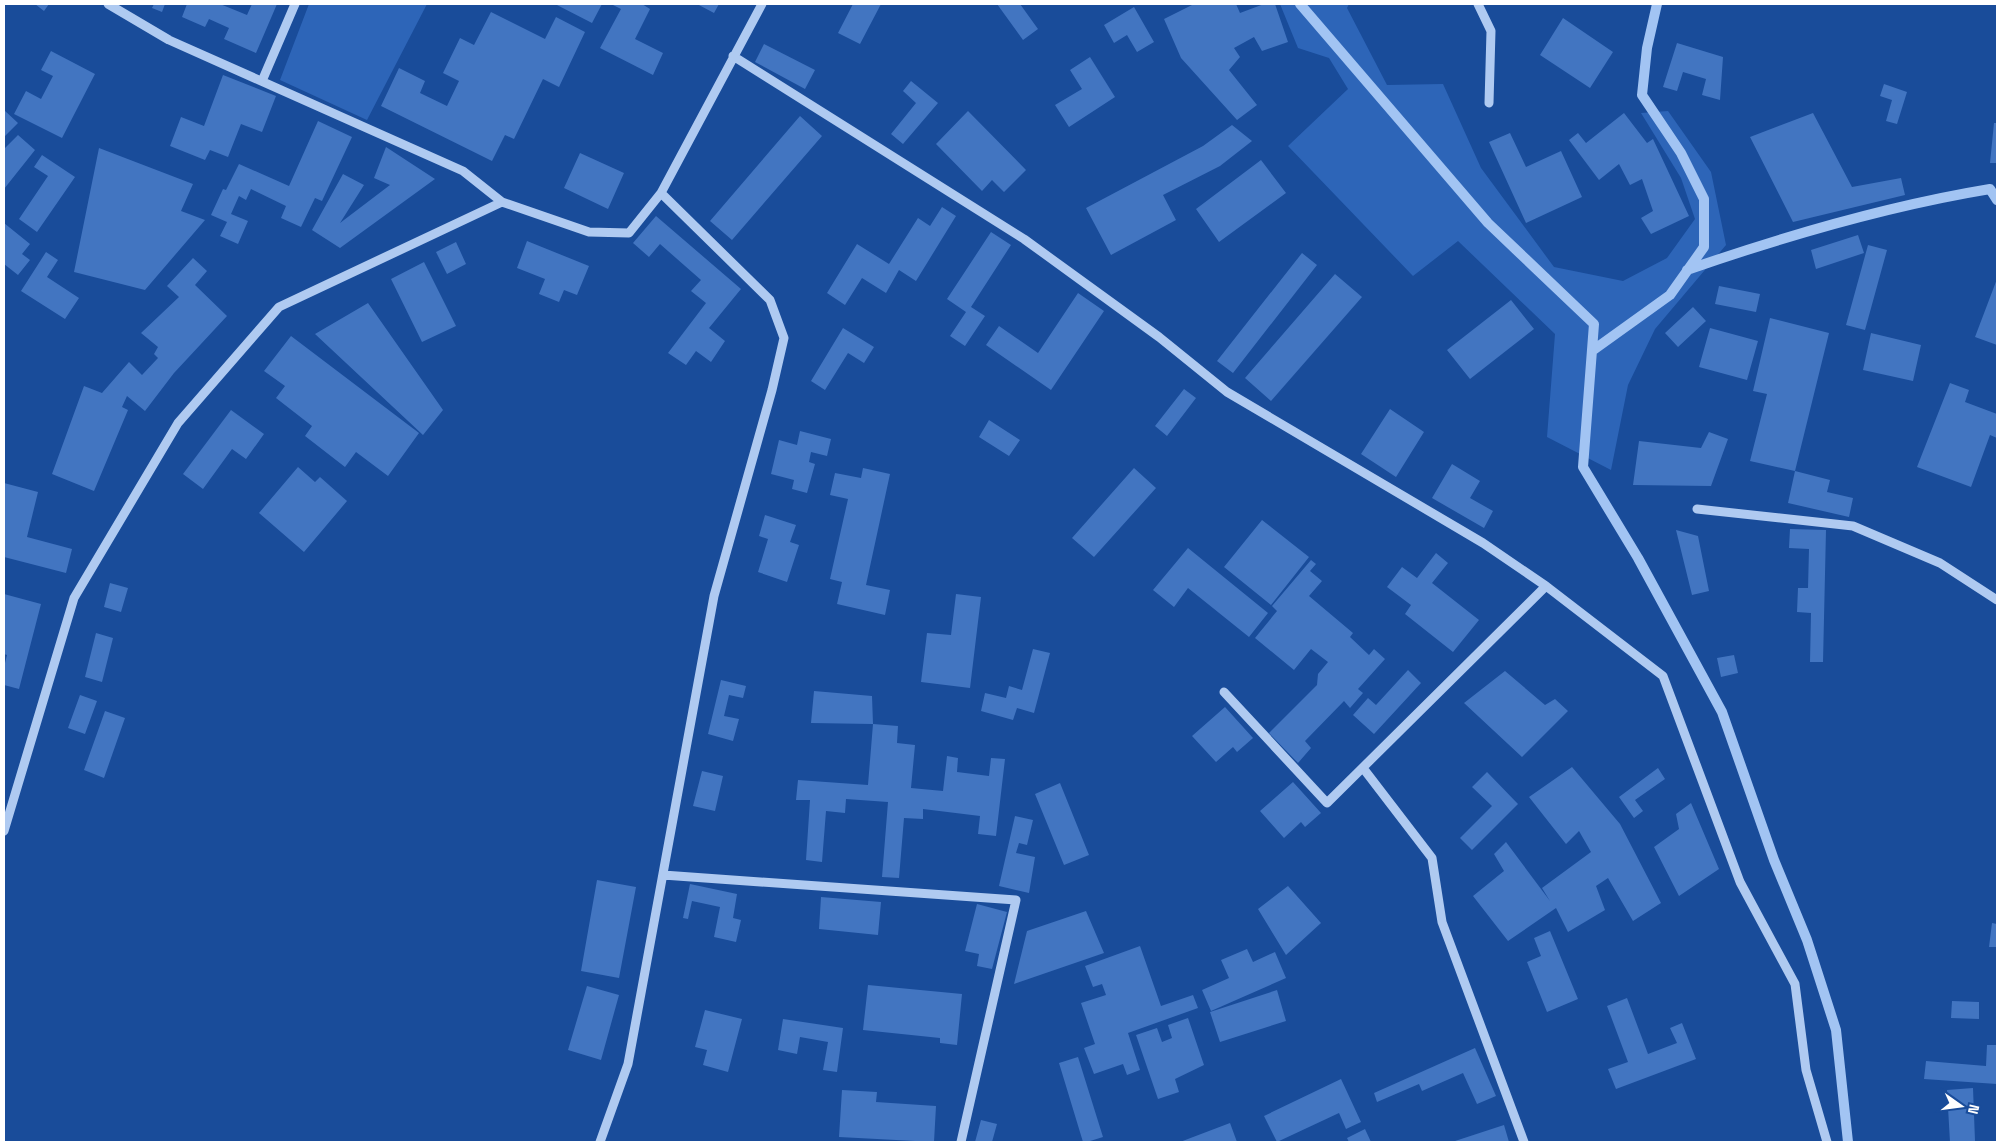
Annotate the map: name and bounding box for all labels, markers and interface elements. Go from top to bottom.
north arrow [1936,1081,1986,1131]
text: N [1964,1102,1983,1116]

